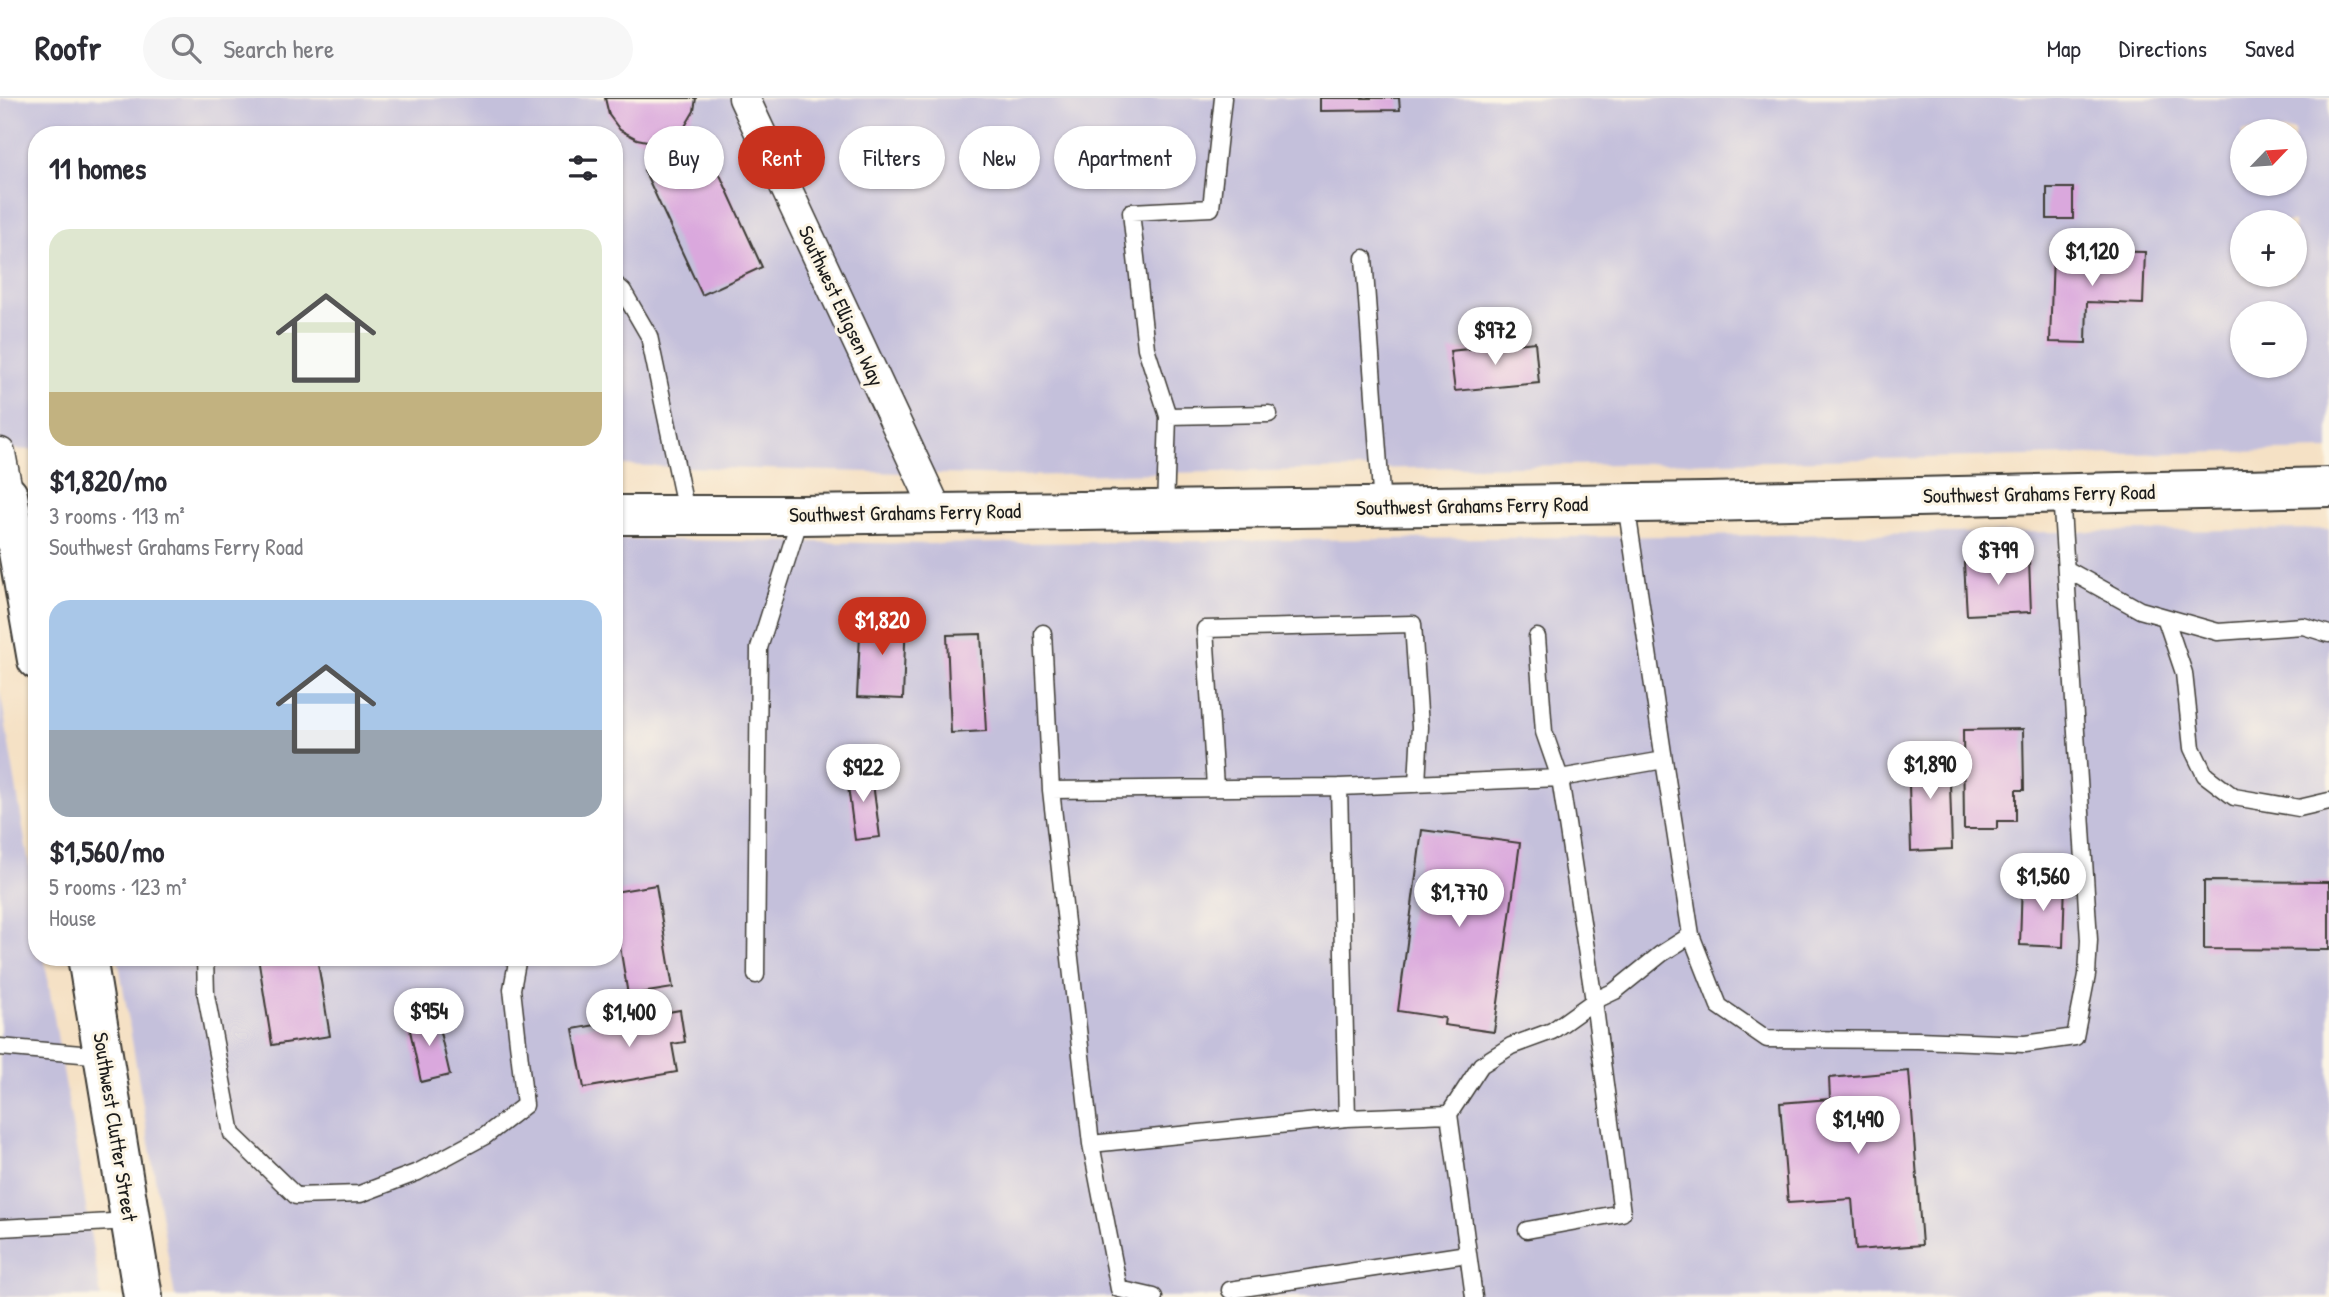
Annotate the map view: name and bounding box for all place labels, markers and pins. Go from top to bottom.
pin: $1,120 [2035,228,2149,288]
pin: $972 [1454,308,1536,367]
pin: $799 [1957,528,2039,587]
pin: $1,820 [825,598,939,657]
pin: $1,890 [1873,742,1987,801]
pin: $922 [822,744,904,804]
pin: $1,560 [1986,854,2100,913]
pin: $1,770 [1402,870,1516,929]
pin: $954 [388,988,470,1048]
pin: $1,400 [572,990,686,1049]
pin: $1,490 [1801,1096,1915,1156]

